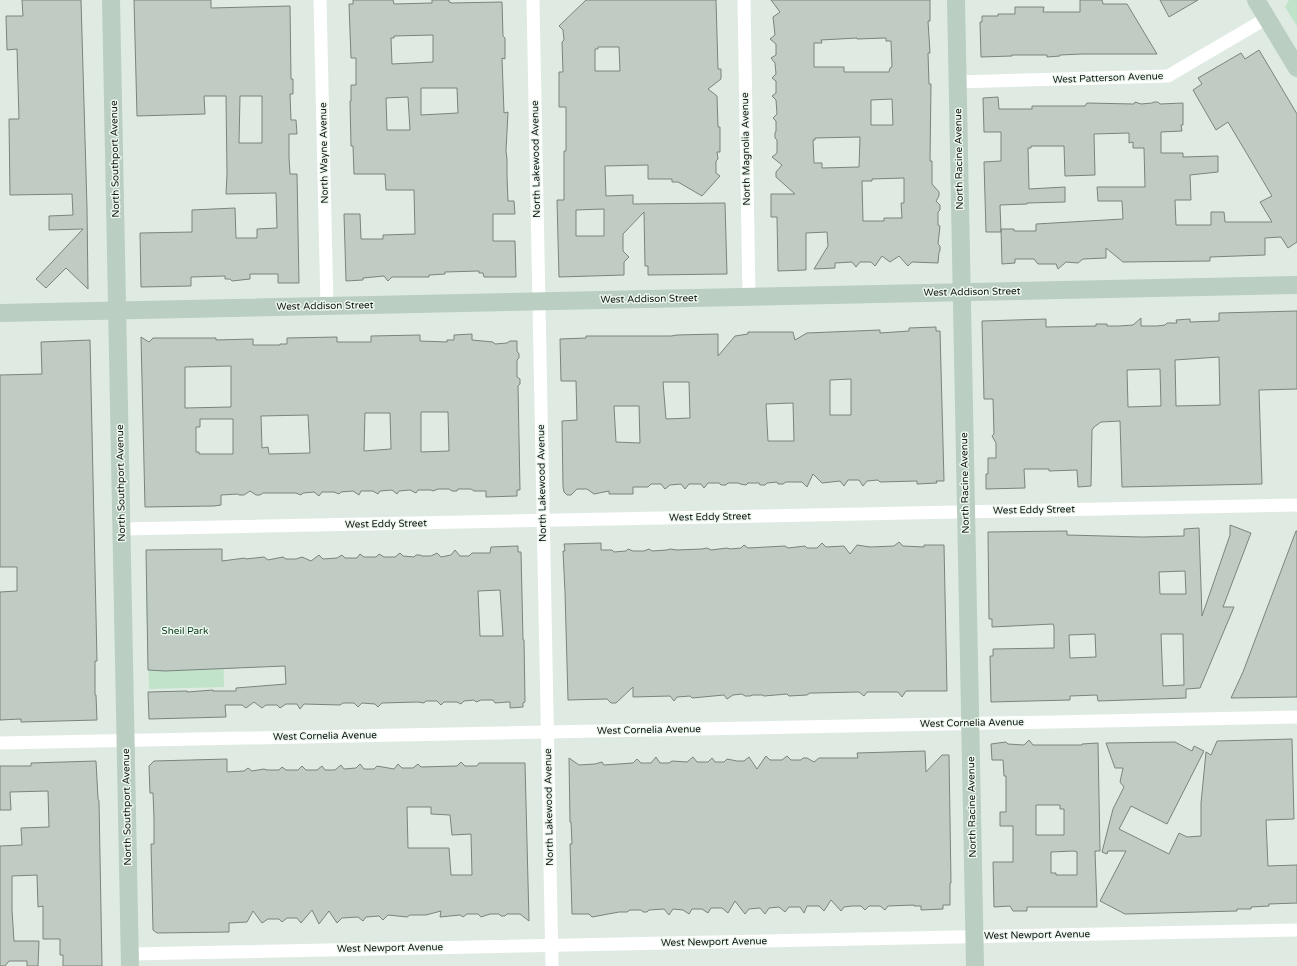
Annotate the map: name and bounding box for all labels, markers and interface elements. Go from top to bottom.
street label: West Patterson Avenue [1052,70,1164,86]
street label: North Magnolia Avenue [739,92,753,206]
street label: North Southport Avenue [108,100,122,218]
street label: North Lakewood Avenue [529,100,543,218]
street label: North Wayne Avenue [317,102,331,204]
street label: North Racine Avenue [952,108,966,210]
street label: West Addison Street [923,285,1021,299]
street label: West Addison Street [600,292,698,306]
street label: West Addison Street [276,299,374,313]
street label: North Southport Avenue [114,424,128,542]
street label: North Lakewood Avenue [535,424,549,542]
street label: North Racine Avenue [958,432,972,534]
street label: West Eddy Street [993,503,1075,517]
street label: West Eddy Street [669,510,751,524]
street label: West Eddy Street [345,517,427,531]
park label: Sheil Park [162,625,209,637]
street label: West Cornelia Avenue [920,716,1024,730]
street label: West Cornelia Avenue [597,723,701,737]
street label: West Cornelia Avenue [273,729,377,743]
street label: North Southport Avenue [120,748,134,866]
street label: North Lakewood Avenue [542,748,556,866]
street label: North Racine Avenue [965,756,979,858]
street label: West Newport Avenue [984,928,1091,942]
street label: West Newport Avenue [661,935,768,949]
street label: West Newport Avenue [337,941,444,955]

